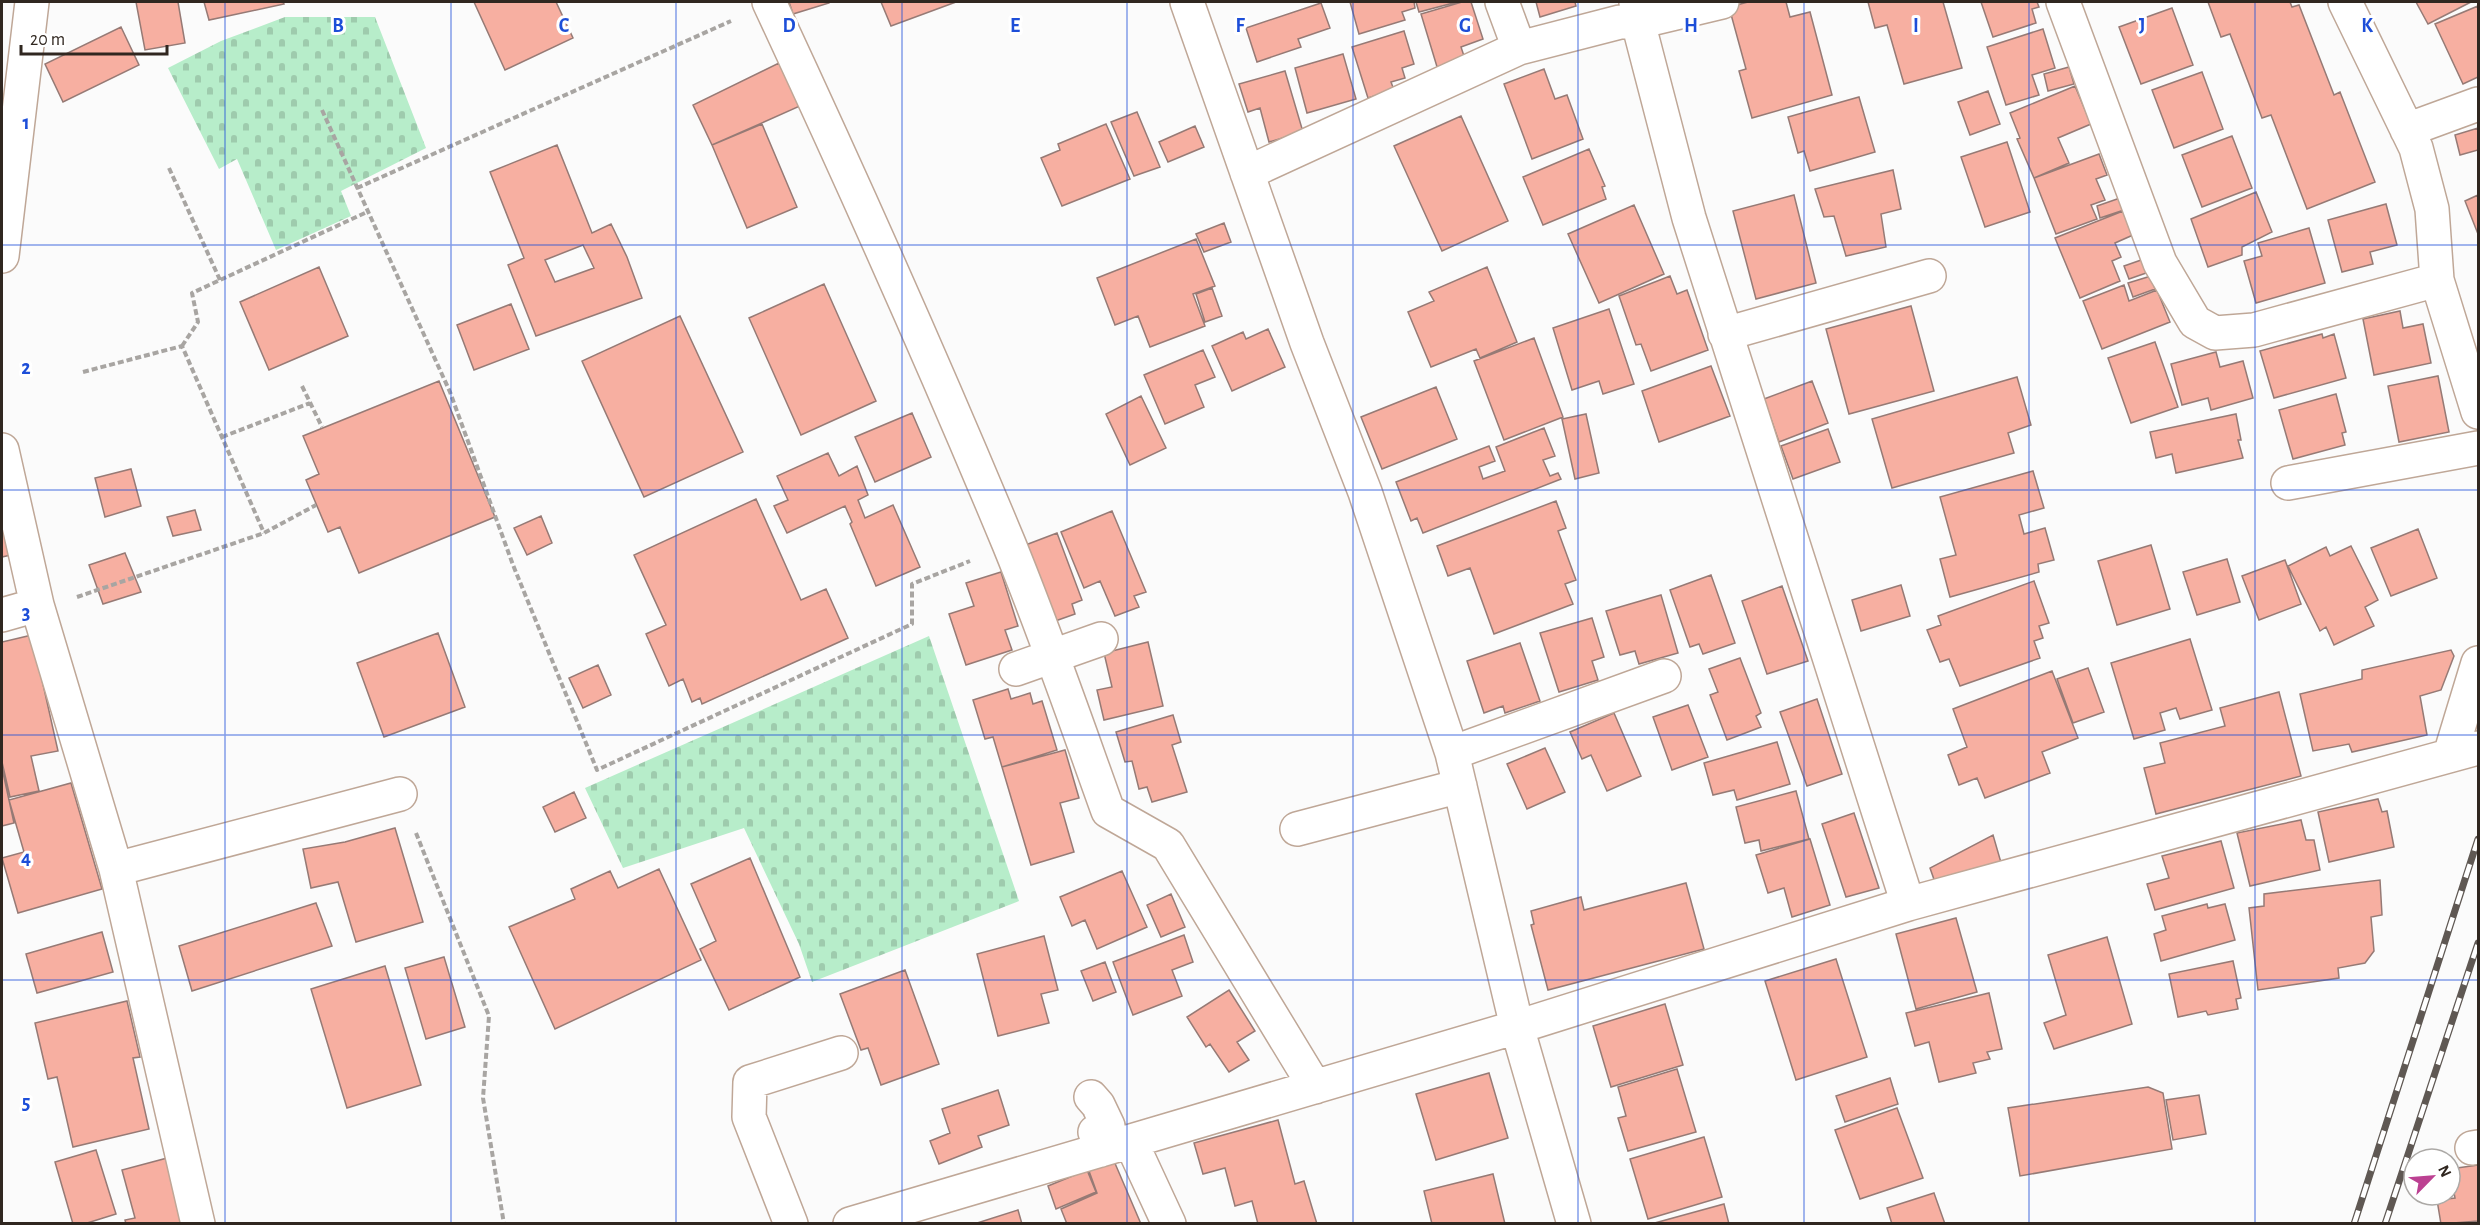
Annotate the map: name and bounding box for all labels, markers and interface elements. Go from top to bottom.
text: B [332,16,344,36]
text: C [559,16,570,36]
text: D [782,16,796,36]
text: E [1010,16,1020,36]
text: F [1235,16,1245,36]
text: G [1459,16,1471,36]
text: H [1684,16,1698,36]
text: I [1913,16,1919,36]
text: J [2139,16,2145,36]
text: K [2361,16,2373,36]
scale bar [21,18,166,56]
text: 20 m [30,31,65,49]
text: 1 [22,113,30,133]
text: 2 [21,358,31,378]
text: 3 [22,603,30,623]
text: 4 [21,848,31,868]
text: 5 [22,1093,30,1113]
north arrow [2402,1147,2462,1207]
text: N [2435,1163,2454,1180]

